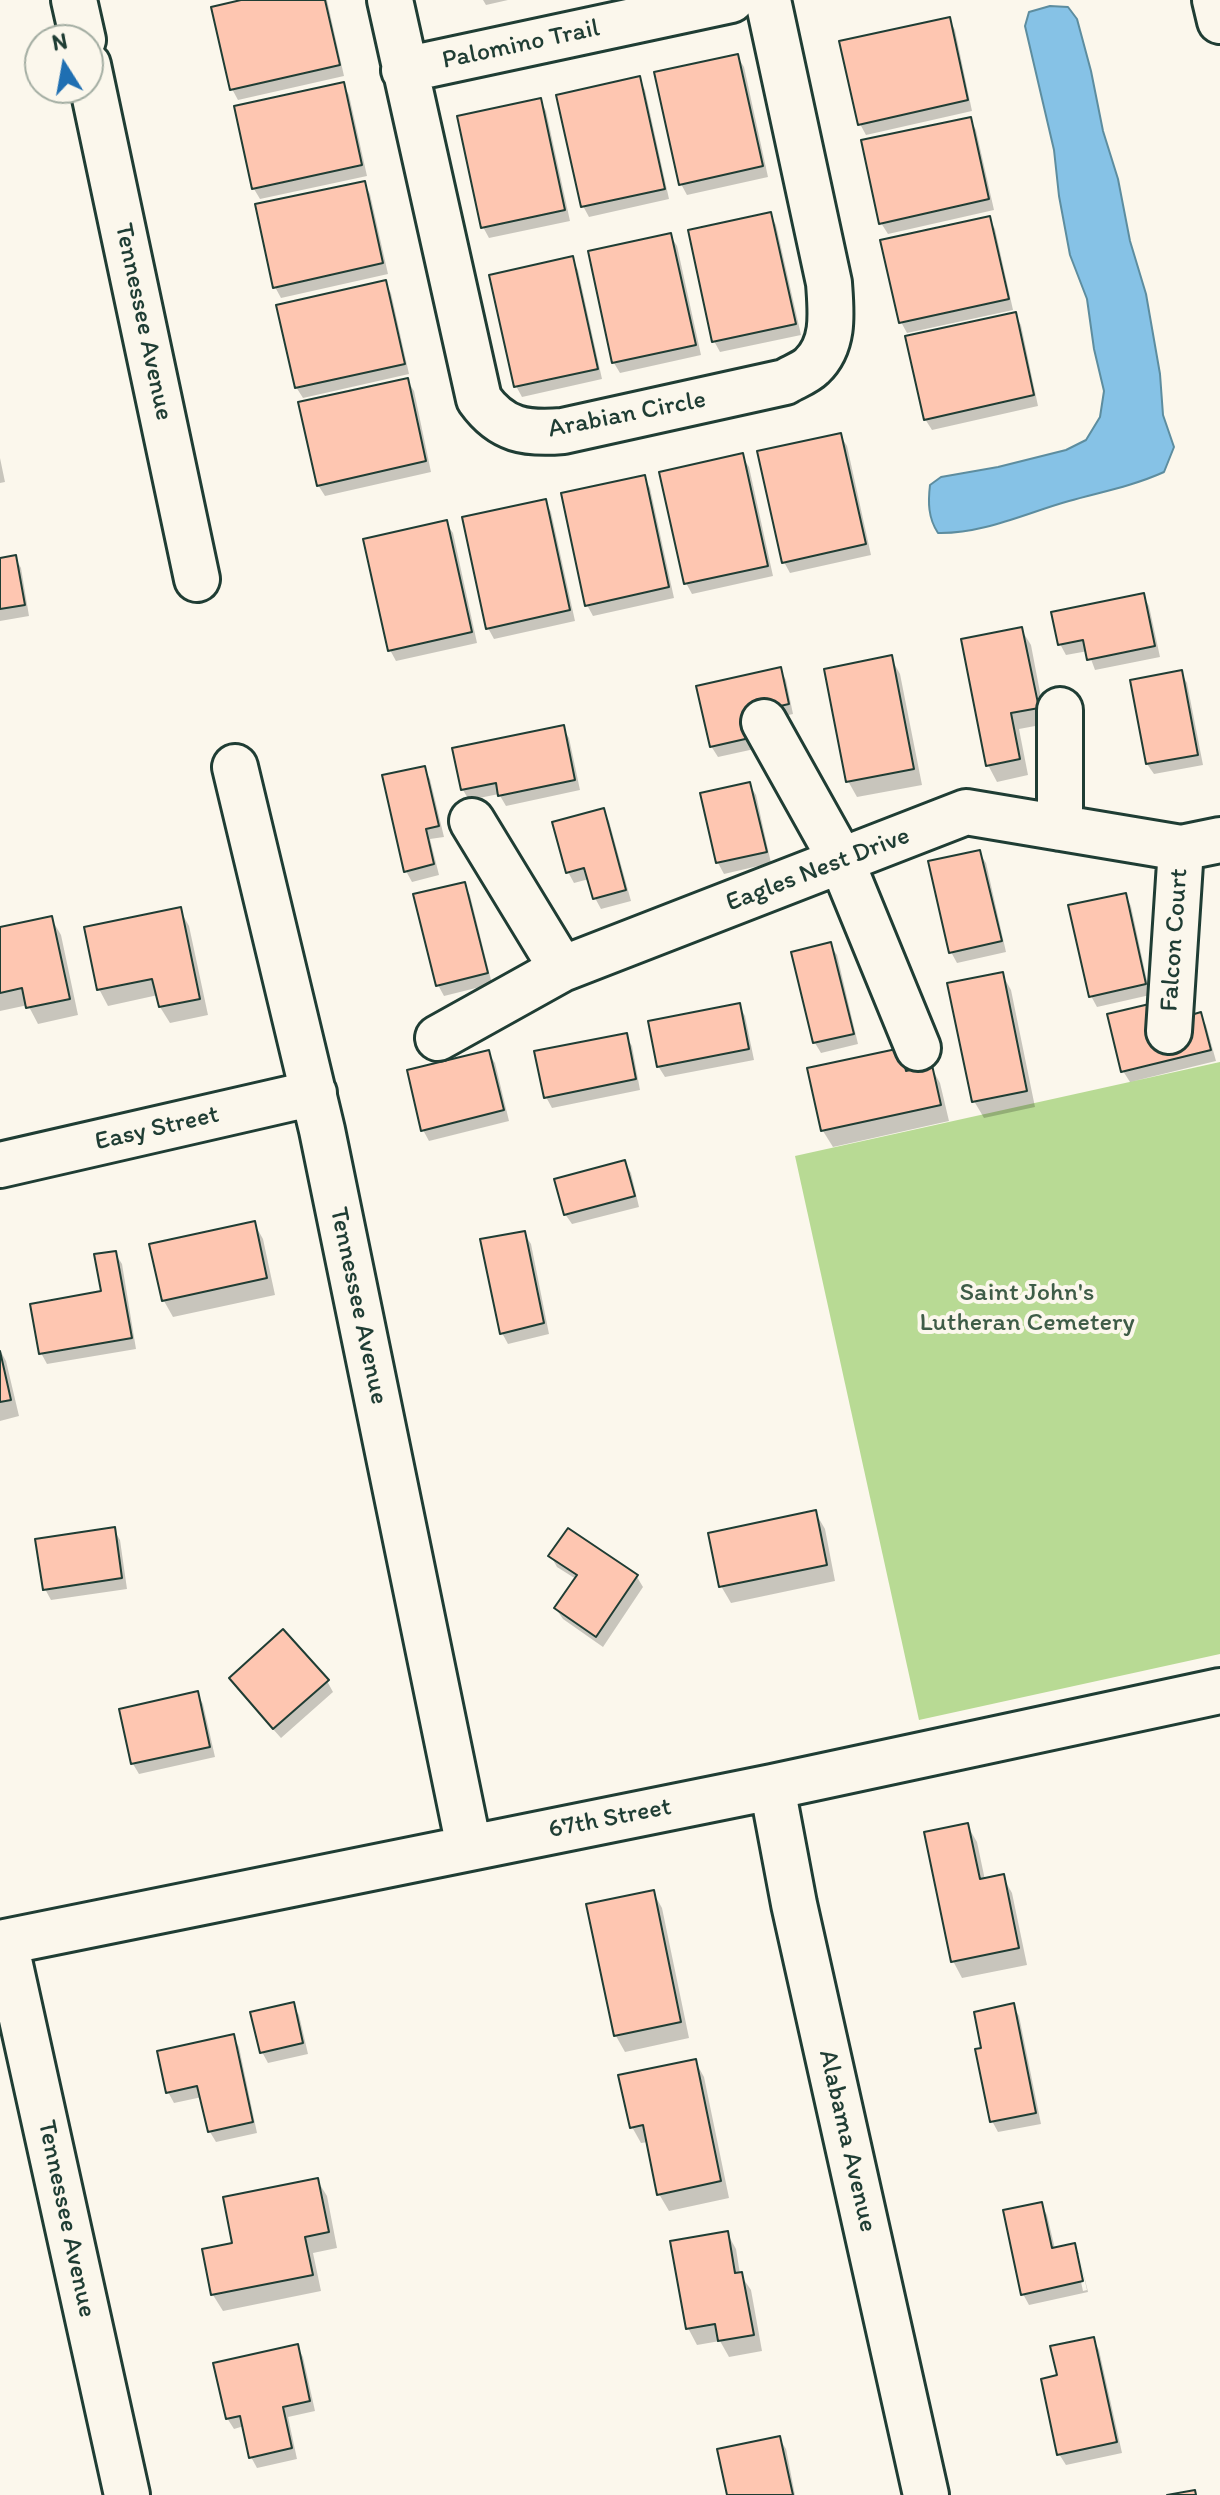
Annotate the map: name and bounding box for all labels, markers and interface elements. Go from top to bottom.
street label: Palomino Trail [439,13,603,77]
north arrow [24,24,104,104]
text: N [50,27,70,57]
street label: Tennessee Avenue [107,221,179,423]
street label: Arabian Circle [545,384,709,446]
street label: Eagles Nest Drive [722,821,914,919]
street label: Falcon Court [1154,867,1196,1013]
street label: Easy Street [92,1100,222,1158]
street label: Tennessee Avenue [322,1205,394,1407]
park label: Saint John's Lutheran Cemetery [919,1277,1135,1338]
street label: 67th Street [546,1792,674,1846]
street label: Alabama Avenue [811,2047,883,2235]
street label: Tennessee Avenue [30,2118,102,2320]

